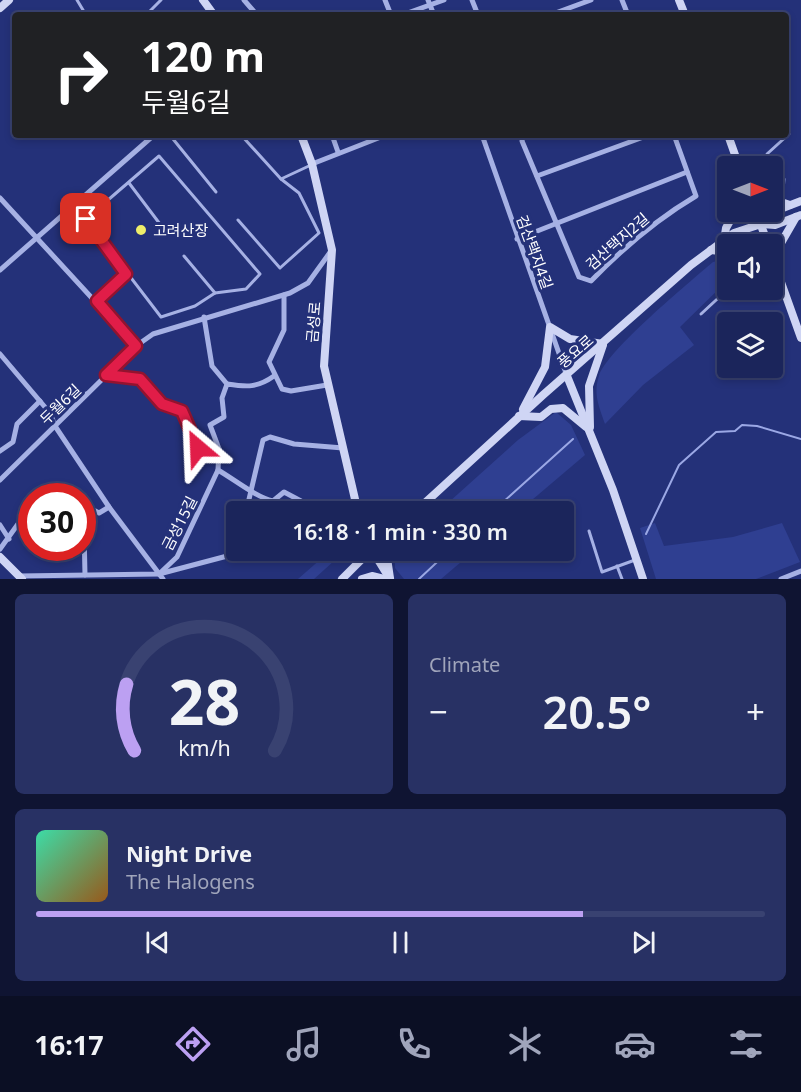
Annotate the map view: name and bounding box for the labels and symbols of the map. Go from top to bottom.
north arrow [717,156,783,222]
pin [60,193,111,244]
street label: 검산택지2길 [581,208,653,274]
street label: 검산택지4길 [512,212,558,292]
place label: 고려산장 [153,220,208,240]
marker: 고려산장 [134,223,148,237]
street label: 금성로 [301,301,325,343]
street label: 풍요로 [553,330,597,372]
street label: 두월6길 [35,379,85,429]
position arrow [166,416,230,480]
speed limit sign: 30 [18,483,96,561]
street label: 금성15길 [157,492,201,554]

